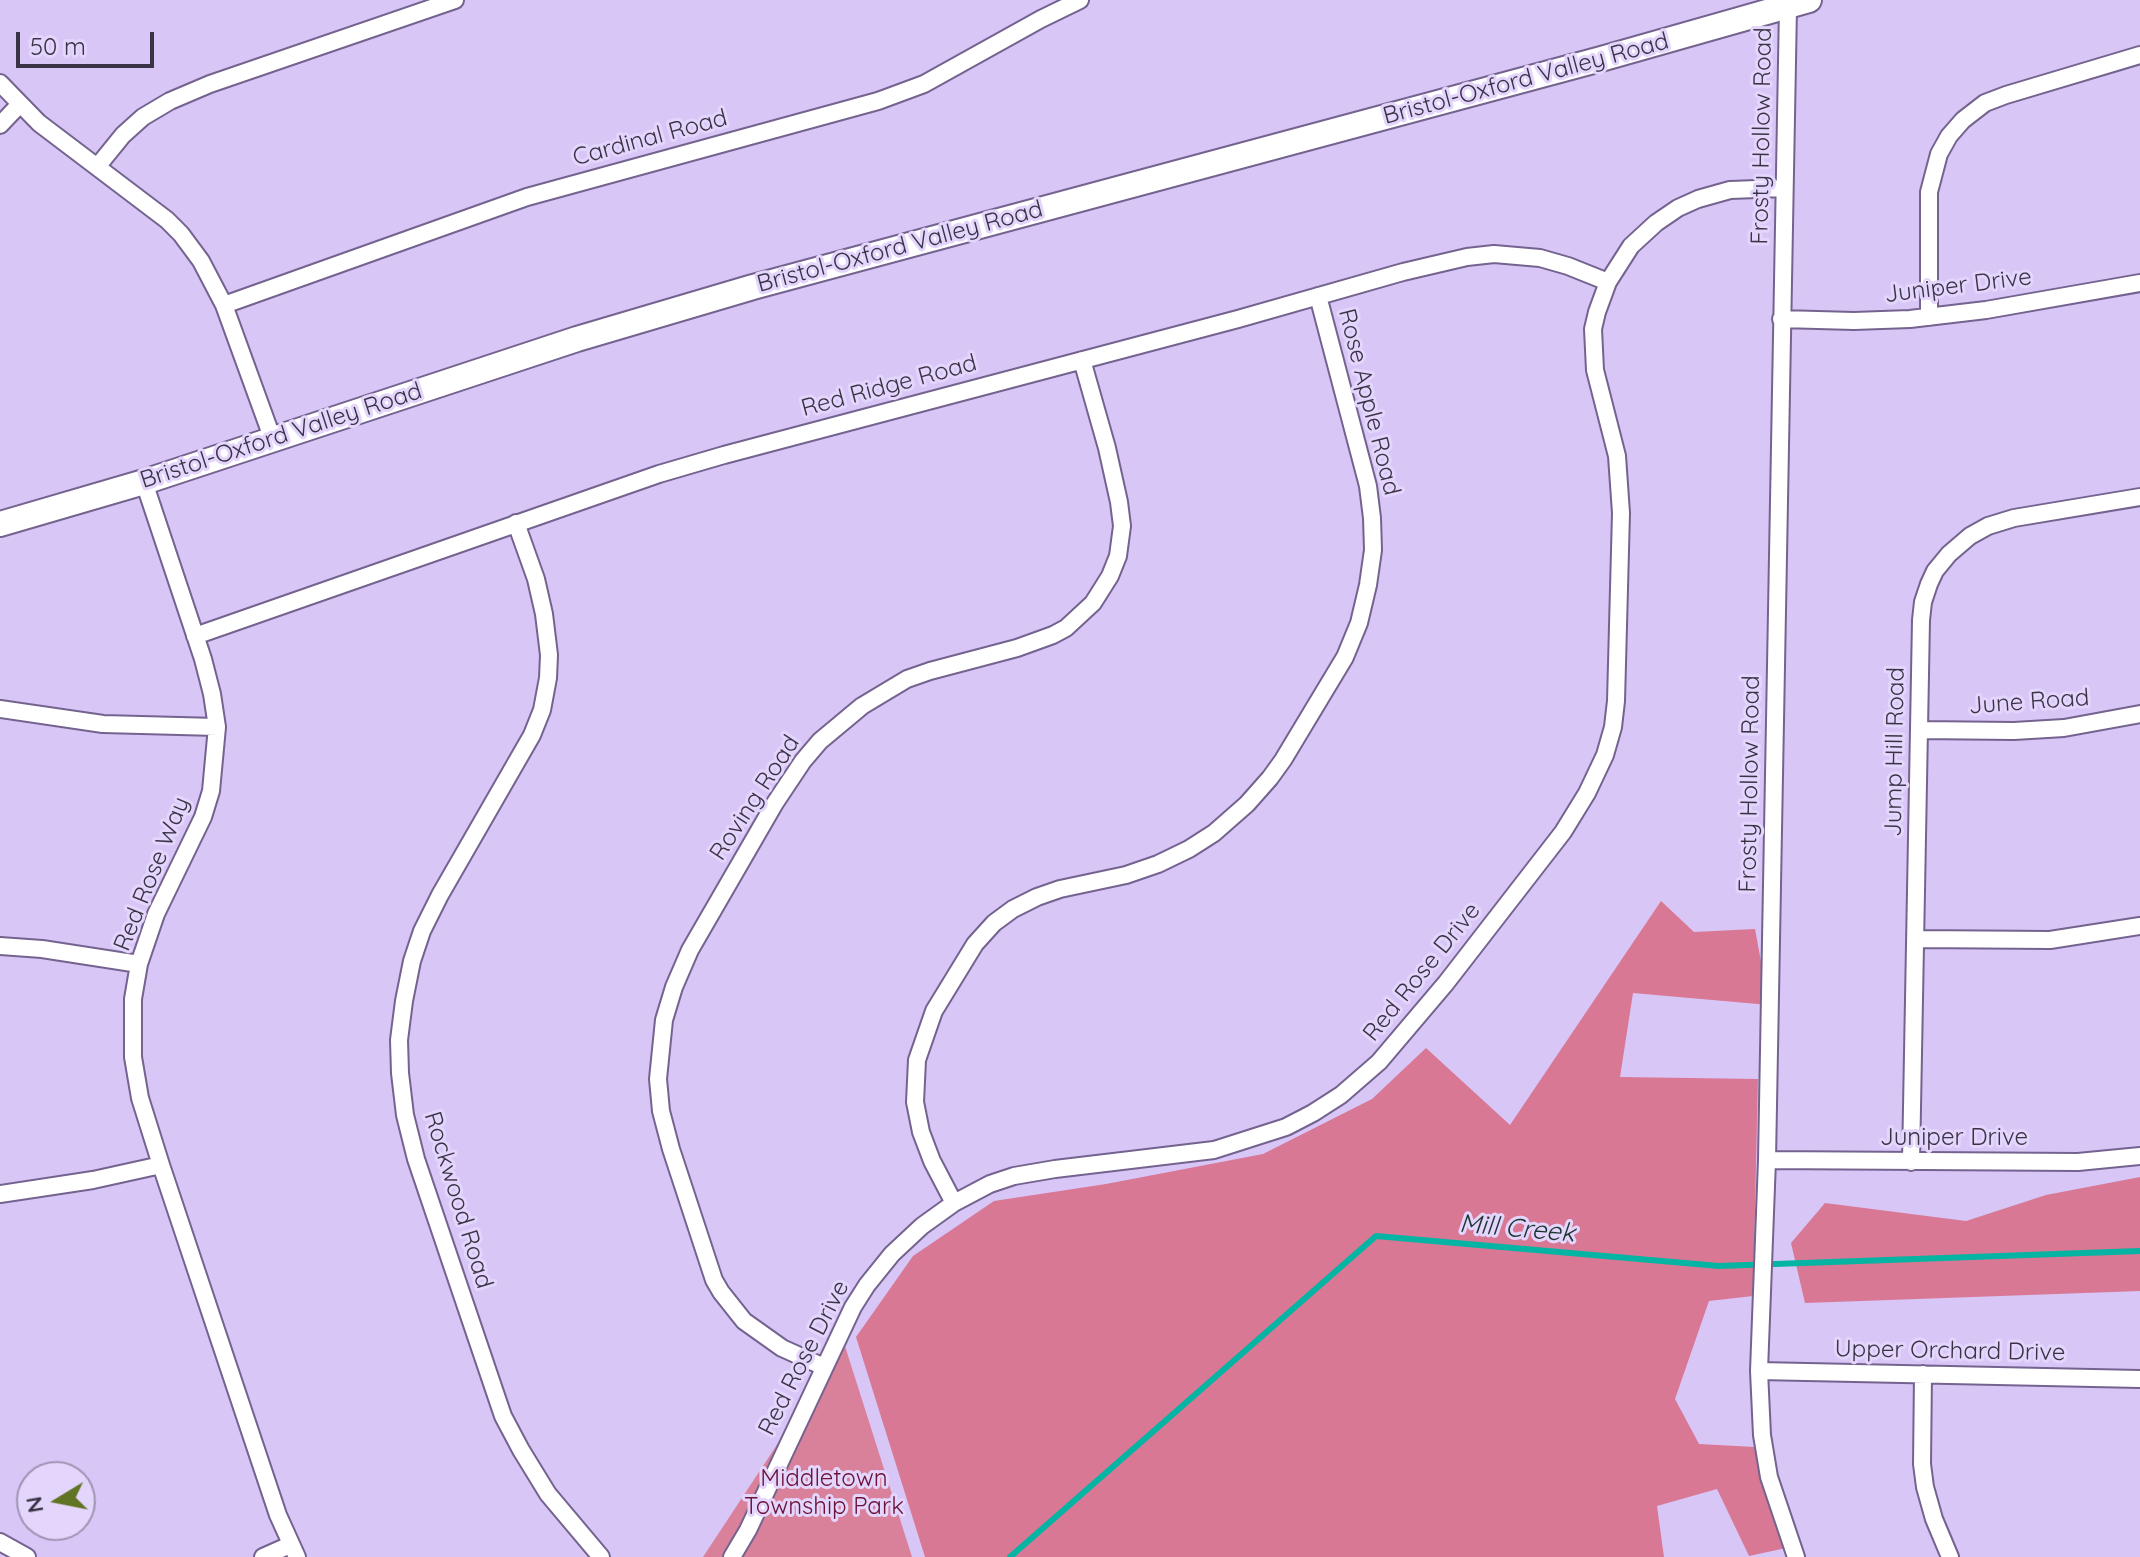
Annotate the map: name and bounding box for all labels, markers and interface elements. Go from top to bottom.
scale bar [20,16,158,66]
street label: Bristol-Oxford Valley Road [1380,27,1672,131]
street label: Frosty Hollow Road [1746,27,1778,245]
text: 50 m [30,31,86,61]
street label: Cardinal Road [570,104,730,172]
street label: Bristol-Oxford Valley Road [754,195,1046,299]
street label: Juniper Drive [1883,263,2033,309]
street label: Rose Apple Road [1332,306,1406,498]
street label: Red Ridge Road [798,349,980,423]
street label: Bristol-Oxford Valley Road [136,377,426,495]
street label: Jump Hill Road [1879,667,1911,837]
street label: Frosty Hollow Road [1734,675,1766,893]
street label: June Road [1968,683,2090,721]
street label: Roving Road [704,730,806,866]
street label: Red Rose Way [108,793,196,955]
street label: Red Rose Drive [1357,897,1487,1047]
street label: Rockwood Road [417,1108,499,1292]
street label: Juniper Drive [1880,1124,2028,1152]
water label: Mill Creek [1458,1208,1576,1250]
street label: Red Rose Drive [753,1276,855,1440]
street label: Upper Orchard Drive [1834,1335,2066,1367]
north arrow [16,1461,96,1541]
park label: Middletown Township Park [744,1465,904,1521]
text: N [19,1494,50,1515]

